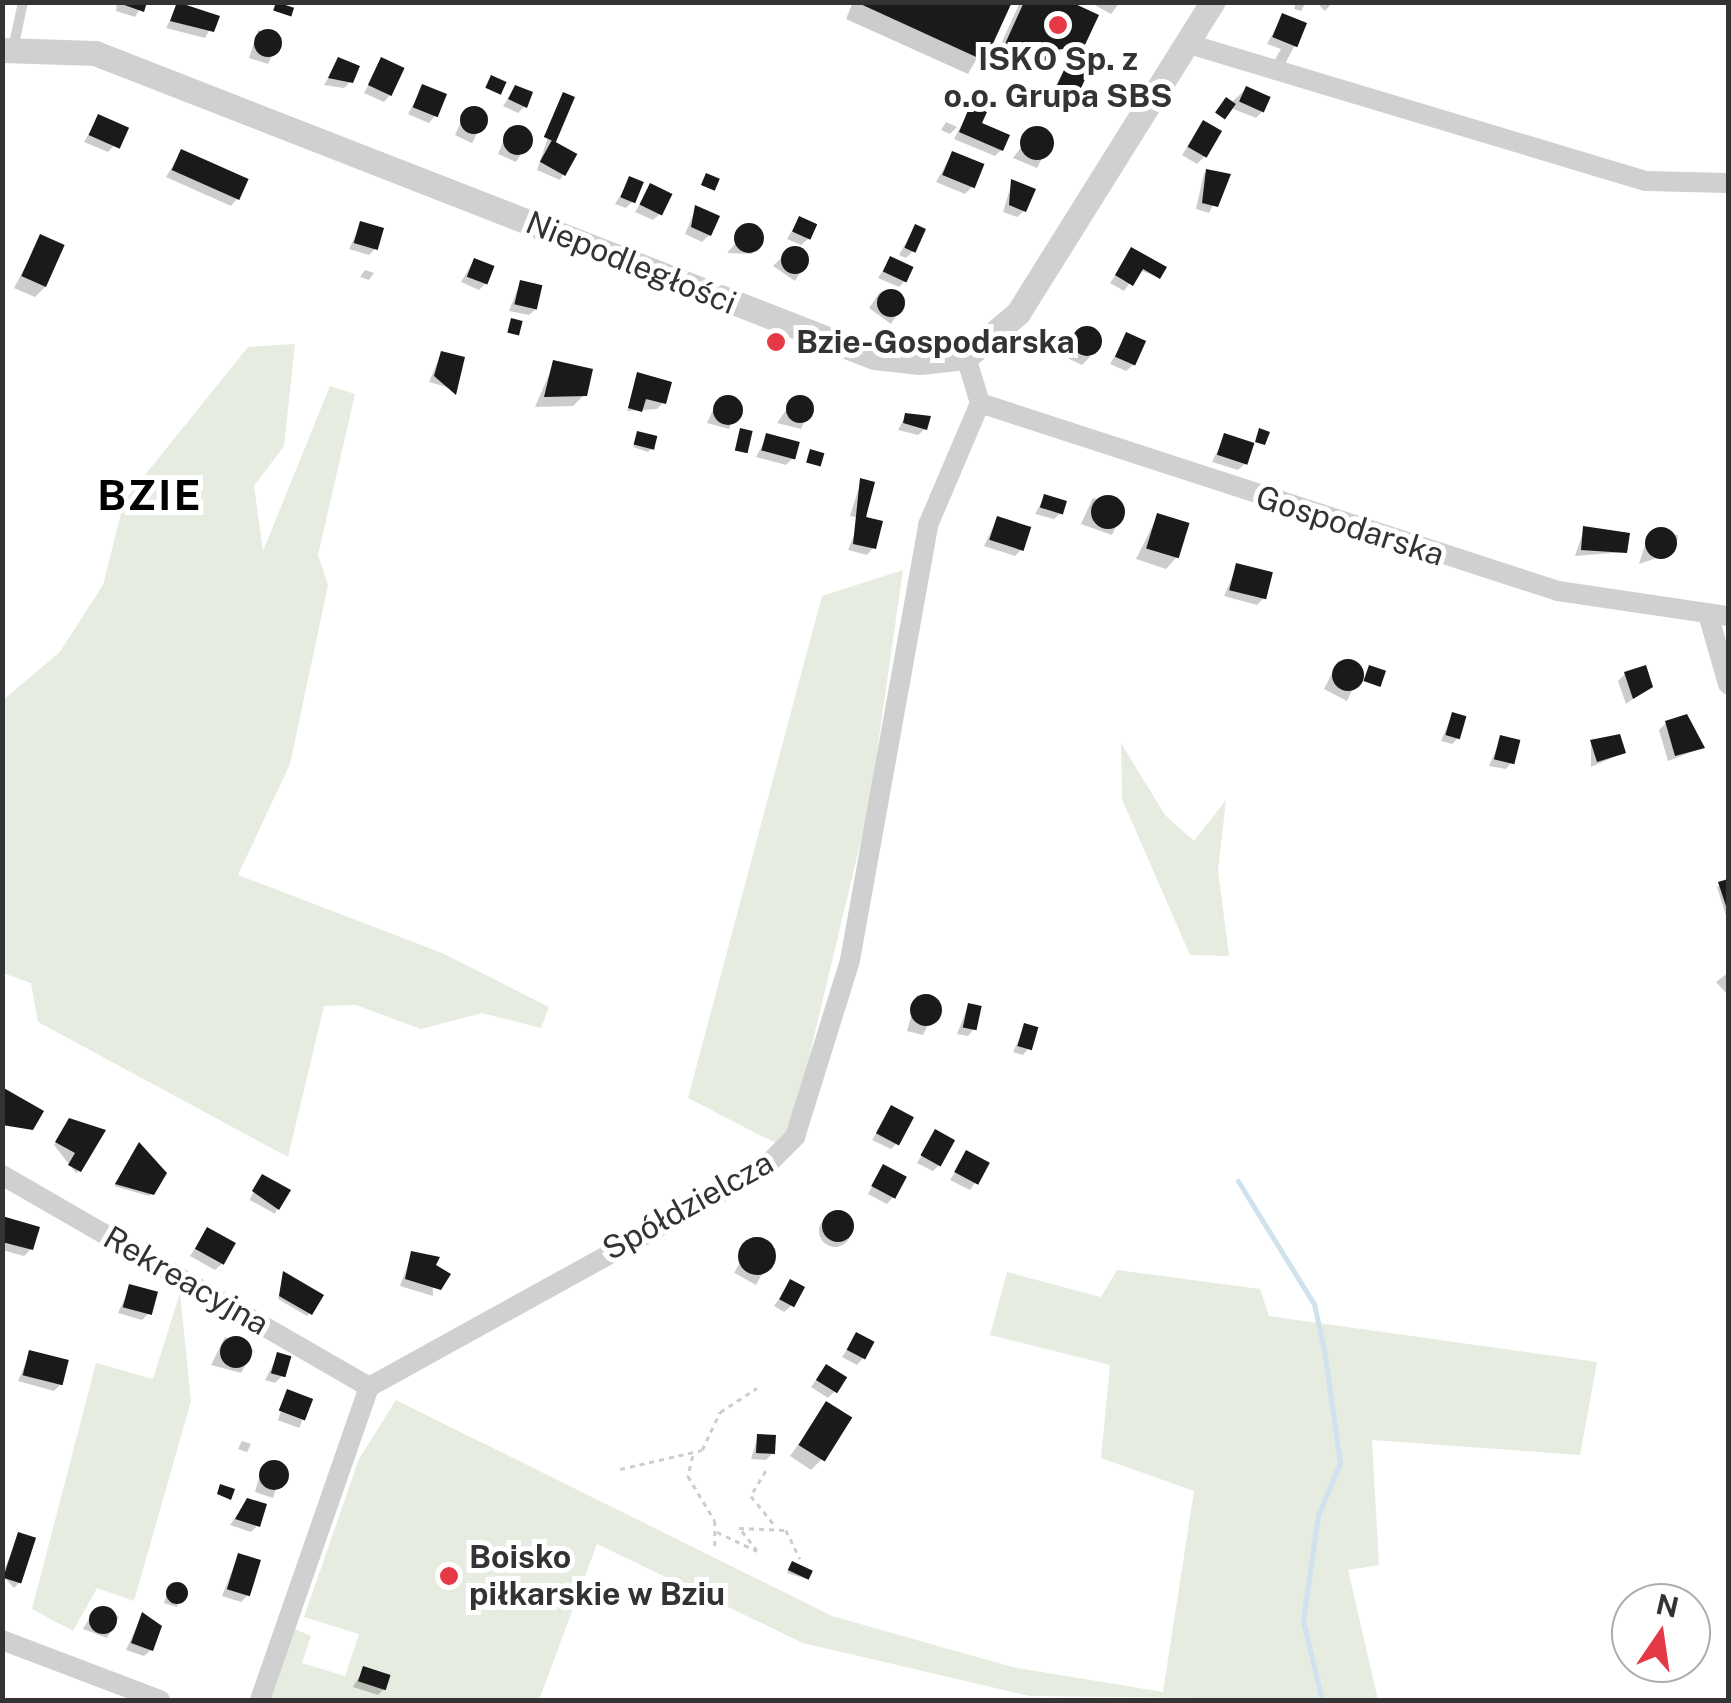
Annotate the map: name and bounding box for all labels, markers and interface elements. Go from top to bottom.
marker: ISKO Sp. z o.o. Grupa SBS [1047,14,1069,36]
place label: ISKO Sp. z o.o. Grupa SBS [944,41,1172,116]
street label: Niepodległości [520,203,742,323]
place label: Bzie-Gospodarska [796,323,1075,361]
marker: Bzie-Gospodarska [765,331,787,353]
district label: BZIE [97,470,203,520]
street label: Gospodarska [1251,478,1449,574]
street label: Spółdzielcza [596,1143,780,1269]
street label: Rekreacyjna [97,1218,275,1344]
place label: Boisko piłkarskie w Bziu [469,1539,725,1614]
marker: Boisko piłkarskie w Bziu [438,1565,460,1587]
north arrow [1611,1583,1711,1683]
text: N [1653,1587,1682,1624]

